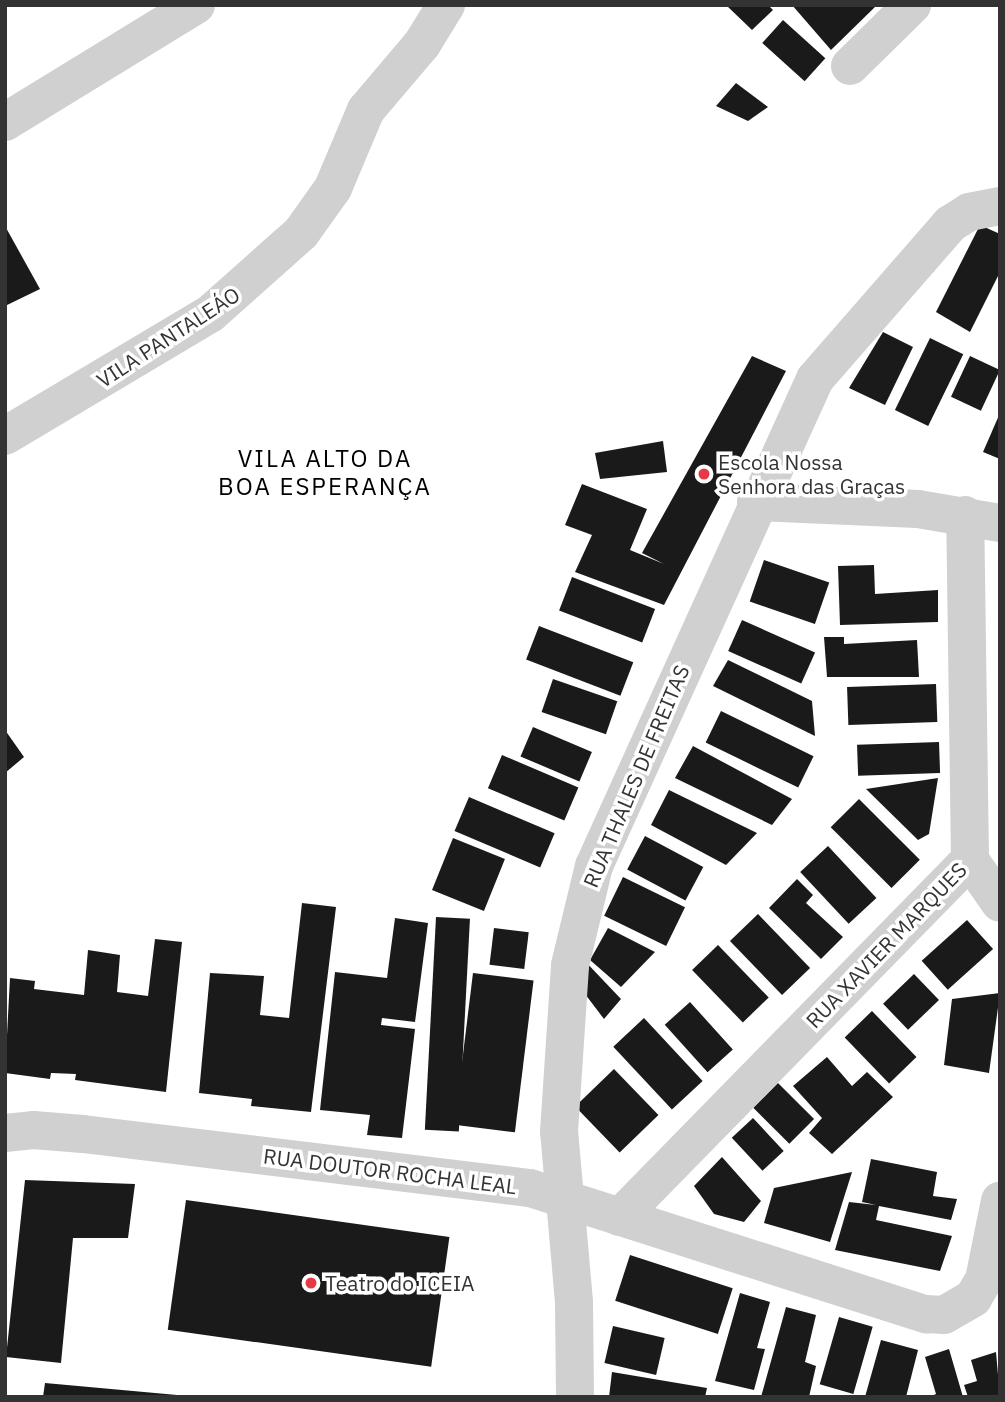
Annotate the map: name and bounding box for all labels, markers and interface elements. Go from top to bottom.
street label: VILA PANTALEÁO [92,281,244,393]
district label: VILA ALTO DA BOA ESPERANÇA [220,445,430,501]
place label: Escola Nossa Senhora das Graças [718,449,905,499]
marker: Escola Nossa Senhora das Graças [696,466,712,482]
street label: RUA THALES DE FREITAS [578,661,694,891]
street label: RUA XAVIER MARQUES [800,857,972,1033]
street label: RUA DOUTOR ROCHA LEAL [262,1143,518,1199]
place label: Teatro do ICEIA [325,1270,475,1296]
marker: Teatro do ICEIA [303,1275,319,1291]

